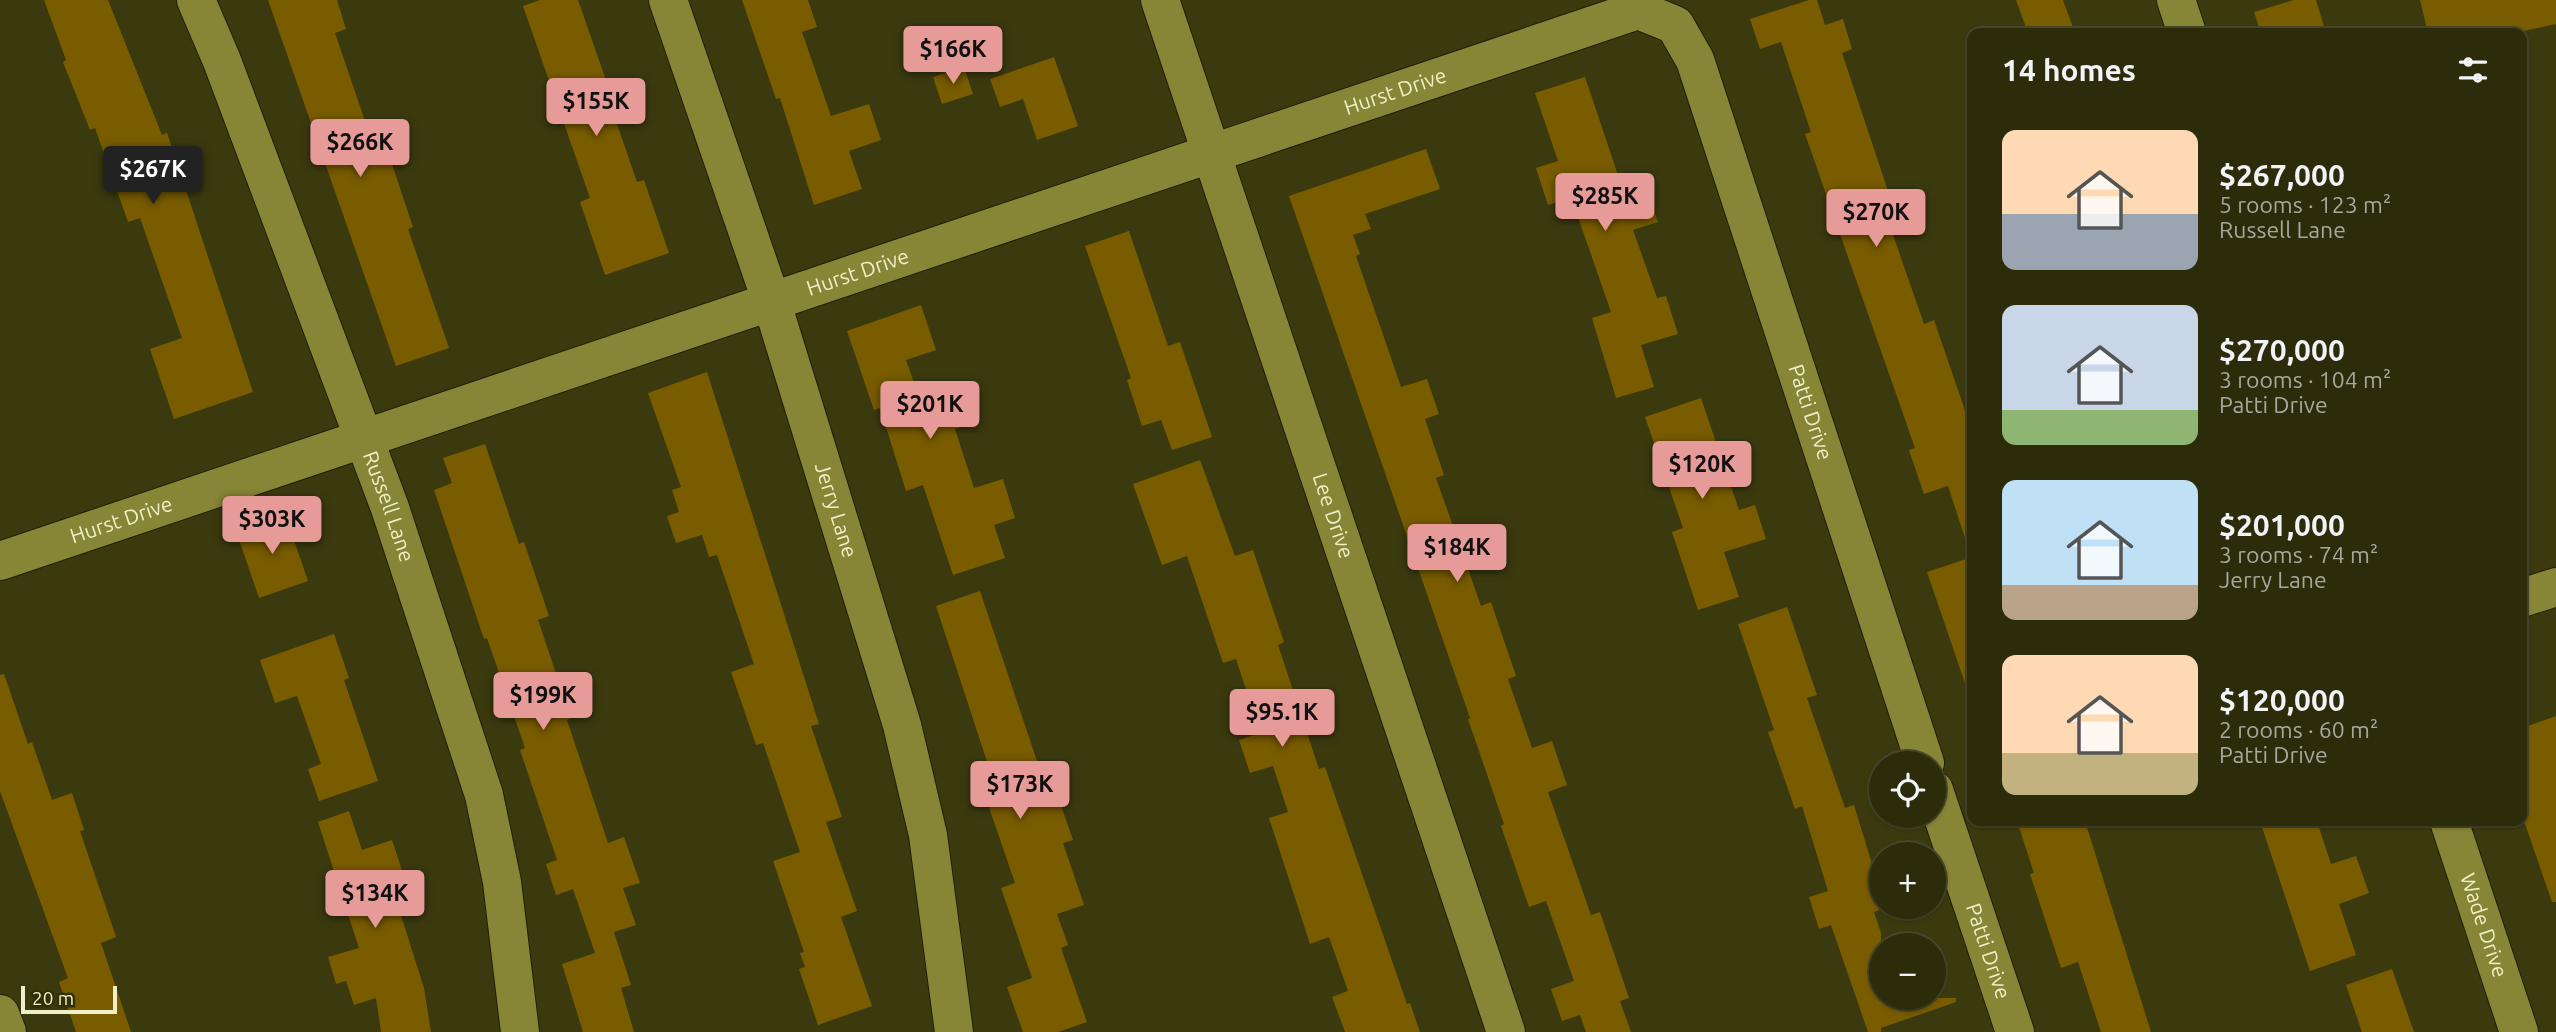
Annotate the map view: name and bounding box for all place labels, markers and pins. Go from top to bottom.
pin: $166K [904,27,1002,86]
pin: $155K [547,78,645,138]
pin: $266K [311,120,409,179]
pin: $267K [104,146,202,206]
pin: $285K [1556,174,1654,233]
pin: $270K [1827,190,1925,249]
pin: $201K [881,382,979,441]
pin: $120K [1653,442,1751,501]
pin: $303K [223,496,321,556]
pin: $184K [1408,524,1506,584]
pin: $199K [494,672,592,732]
pin: $95.1K [1225,690,1339,749]
pin: $173K [971,762,1069,821]
pin: $134K [326,870,424,930]

